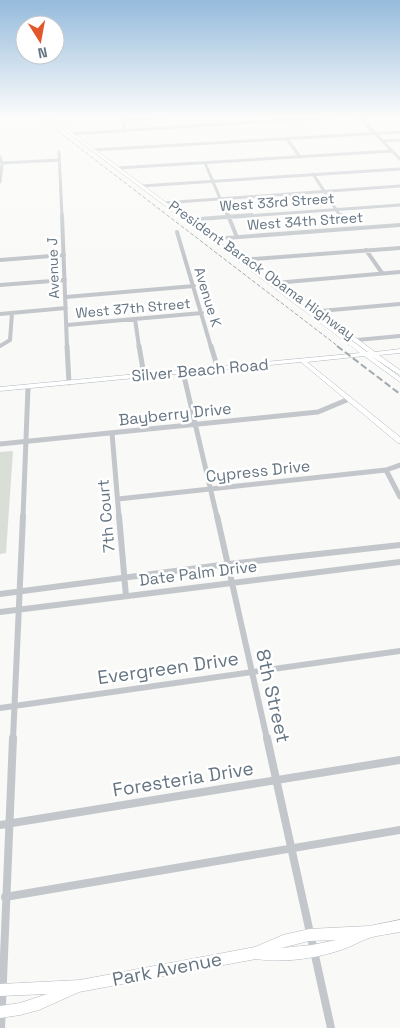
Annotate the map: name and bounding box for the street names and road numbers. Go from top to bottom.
street label: West 33rd Street [219,189,335,215]
street label: President Barack Obama Highway [165,196,359,344]
street label: West 34th Street [246,208,364,234]
street label: Avenue J [43,237,63,299]
street label: Avenue K [190,265,226,330]
street label: West 37th Street [75,294,191,322]
street label: Silver Beach Road [131,354,269,386]
street label: Bayberry Drive [117,398,233,430]
street label: Cypress Drive [205,455,311,487]
street label: 7th Court [92,478,120,554]
street label: Date Palm Drive [138,555,258,591]
street label: Evergreen Drive [96,646,240,690]
street label: 8th Street [250,647,296,745]
street label: Foresteria Drive [111,756,255,802]
street label: Park Avenue [110,946,224,992]

